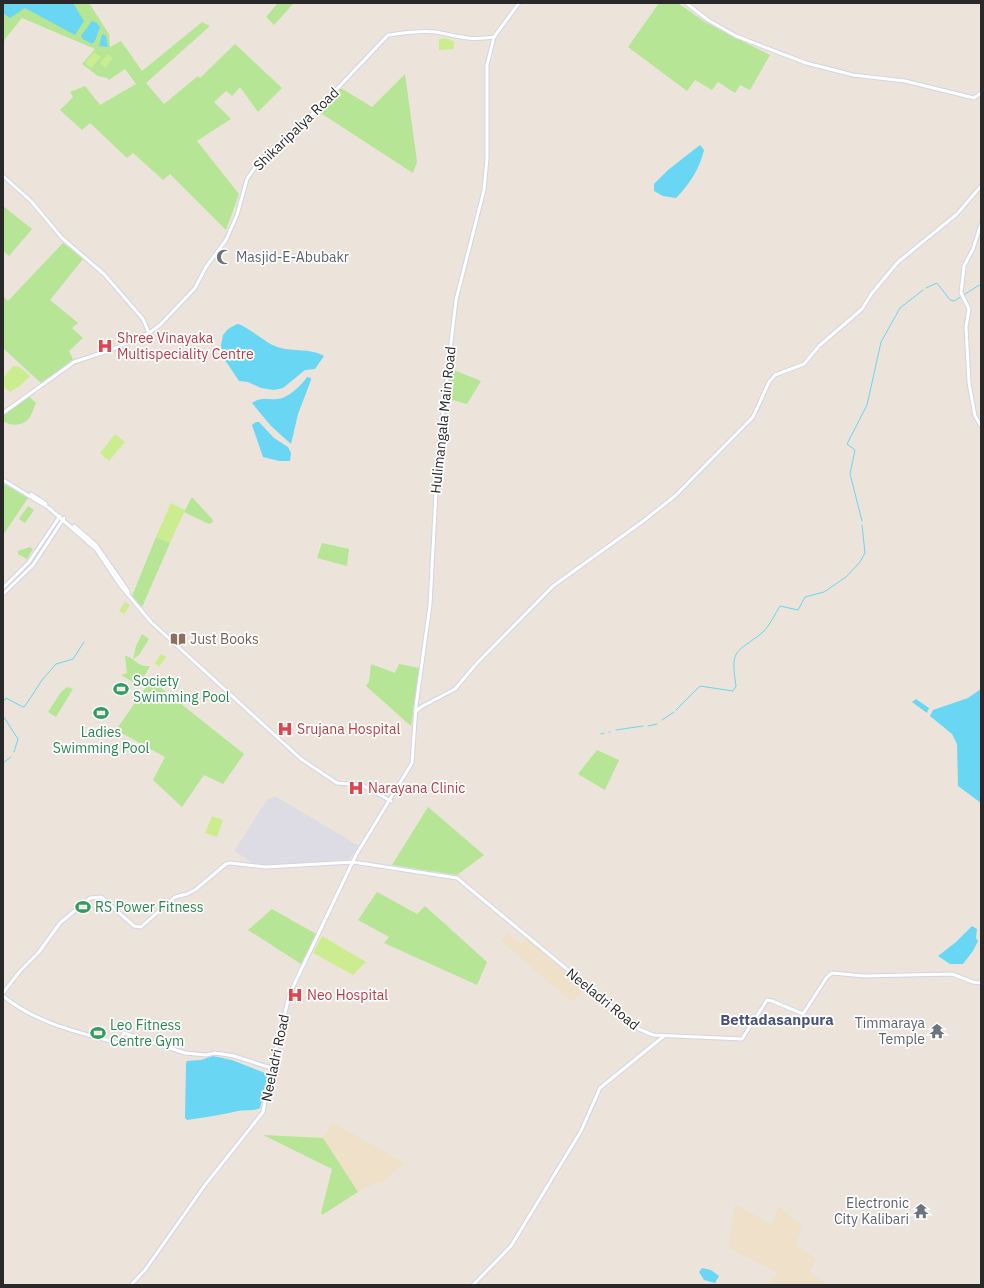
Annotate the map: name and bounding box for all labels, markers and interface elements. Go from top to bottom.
street label: Shikaripalya Road [249,84,343,174]
mosque icon: Masjid-E-Abubakr [215,248,233,266]
place label: Masjid-E-Abubakr [236,248,349,266]
place label: Shree Vinayaka Multispeciality Centre [117,329,254,363]
hospital icon: Shree Vinayaka Multispeciality Centre [96,337,114,355]
street label: Hulimangala Main Road [426,345,460,495]
library icon: Just Books [169,630,187,648]
place label: Just Books [190,630,259,648]
place label: Society Swimming Pool [133,672,230,706]
sports icon: Society Swimming Pool [112,680,130,698]
sports icon: Ladies Swimming Pool [92,704,110,722]
hospital icon: Srujana Hospital [276,720,294,738]
place label: Srujana Hospital [297,720,400,738]
place label: Ladies Swimming Pool [53,723,150,757]
hospital icon: Narayana Clinic [347,779,365,797]
place label: Narayana Clinic [368,779,465,797]
sports icon: RS Power Fitness [74,898,92,916]
place label: RS Power Fitness [95,898,204,916]
street label: Neeladri Road [563,964,643,1034]
hospital icon: Neo Hospital [286,986,304,1004]
place label: Neo Hospital [307,986,388,1004]
district label: Bettadasanpura [720,1010,834,1029]
street label: Neeladri Road [257,1013,293,1103]
place label: Timmaraya Temple [855,1014,926,1048]
place label: Leo Fitness Centre Gym [110,1016,184,1050]
temple icon: Timmaraya Temple [928,1022,946,1040]
sports icon: Leo Fitness Centre Gym [89,1024,107,1042]
place label: Electronic City Kalibari [834,1194,909,1228]
temple icon: Electronic City Kalibari [912,1202,930,1220]

